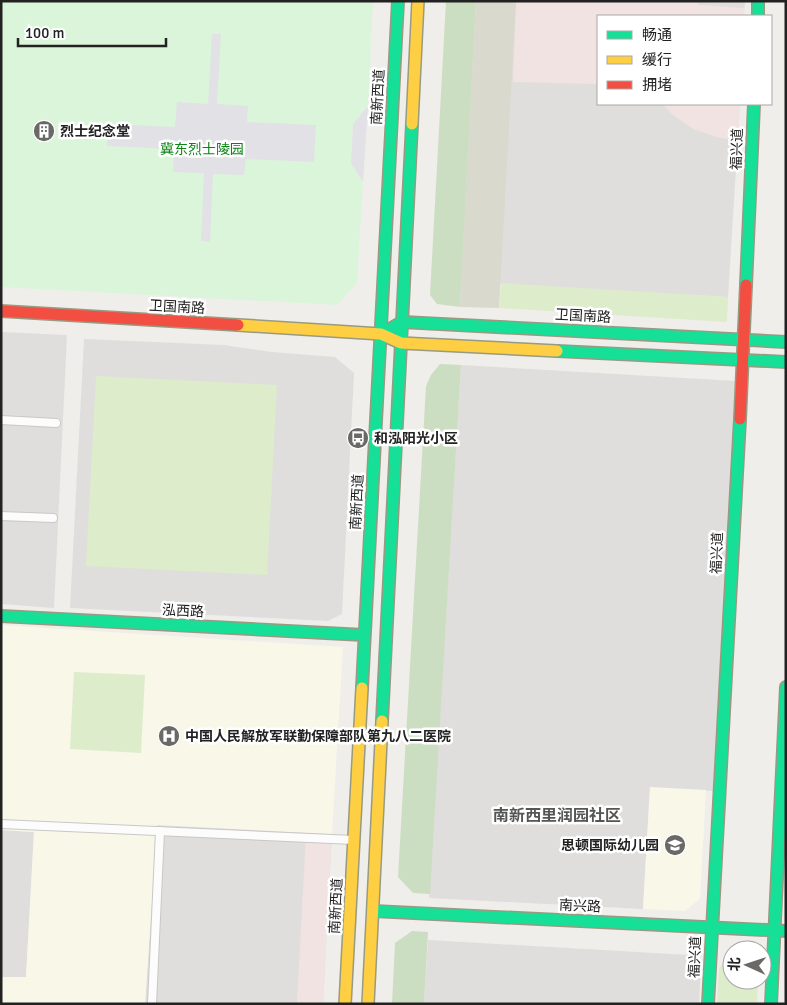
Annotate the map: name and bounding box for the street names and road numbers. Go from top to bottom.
street label: 南新西道 [368,69,388,125]
street label: 福兴道 [728,128,746,170]
street label: 卫国南路 [149,297,205,317]
street label: 卫国南路 [555,306,611,326]
street label: 南新西道 [347,474,367,530]
street label: 福兴道 [707,532,727,574]
street label: 泓西路 [162,601,204,621]
street label: 南新西道 [326,878,346,934]
street label: 南兴路 [559,896,601,916]
street label: 福兴道 [685,936,705,978]

